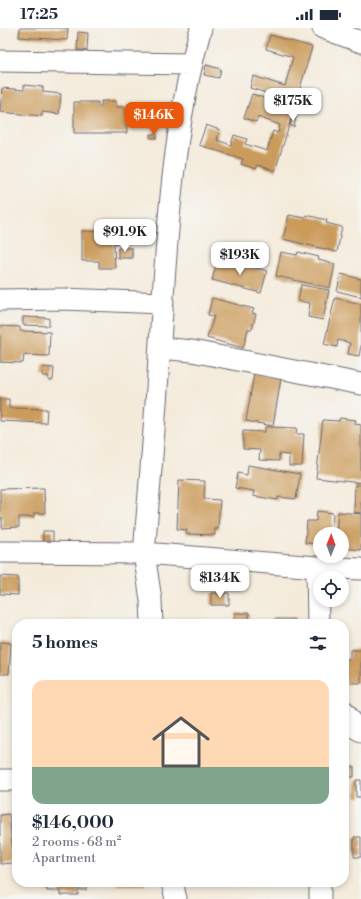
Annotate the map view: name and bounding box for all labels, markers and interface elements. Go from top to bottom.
text: 17:25 [20,5,58,24]
pin: $175K [265,88,321,122]
text: $175K [273,93,313,109]
pin: $146K [126,102,182,136]
text: $146K [134,107,174,123]
pin: $91.9K [92,219,158,253]
text: $91.9K [103,224,147,240]
pin: $193K [212,242,268,276]
text: $193K [220,247,260,263]
north arrow [313,527,349,563]
map controls [313,527,349,607]
pin: $134K [192,565,248,599]
text: $134K [199,570,241,586]
button: locate [313,571,349,607]
text: 5 homes [32,632,98,654]
icon: filters [307,632,329,654]
icon: home [145,706,217,778]
text: $146,000 [32,812,114,834]
text: 2 rooms · 68 m² [32,834,121,850]
text: Apartment [32,850,96,866]

